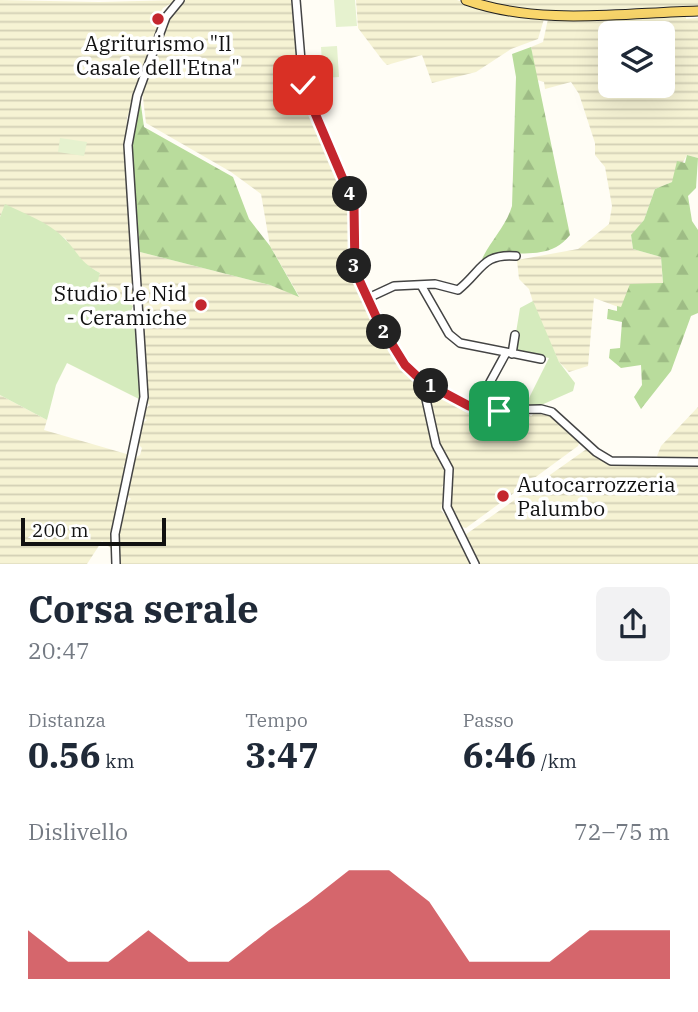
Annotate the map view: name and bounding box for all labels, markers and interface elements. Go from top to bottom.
marker: Agriturismo "Il Casale dell'Etna" [150,11,166,27]
map controls [598,21,675,98]
button: layers [598,21,675,98]
place label: Agriturismo "Il Casale dell'Etna" [76,29,240,81]
pin [273,55,333,115]
icon: check [284,66,322,104]
pin: 4 [332,176,368,212]
text: 4 [344,181,355,205]
pin: 3 [336,248,372,284]
text: 3 [348,253,359,277]
place label: Studio Le Nid - Ceramiche [54,279,187,331]
marker: Studio Le Nid - Ceramiche [193,297,209,313]
pin: 2 [366,314,402,350]
text: 2 [378,319,389,343]
pin: 1 [414,368,448,404]
text: 1 [425,373,436,397]
pin [469,381,529,441]
icon: arrive [480,392,518,430]
place label: Autocarrozzeria Palumbo [517,470,676,522]
marker: Autocarrozzeria Palumbo [495,488,511,504]
scale bar [21,515,166,547]
text: 200 m [32,518,89,542]
text: Corsa serale [28,584,259,633]
button: share [596,587,670,661]
text: 20:47 [28,635,90,665]
text: Distanza [28,708,106,732]
text: Tempo [245,708,308,732]
text: Passo [463,708,514,732]
text: 0.56 [28,732,101,778]
text: 3:47 [245,732,319,778]
text: 6:46 [463,732,536,778]
text: km [101,749,135,773]
text: /km [536,749,577,773]
text: Dislivello [28,816,128,846]
text: 72–75 m [574,816,670,846]

